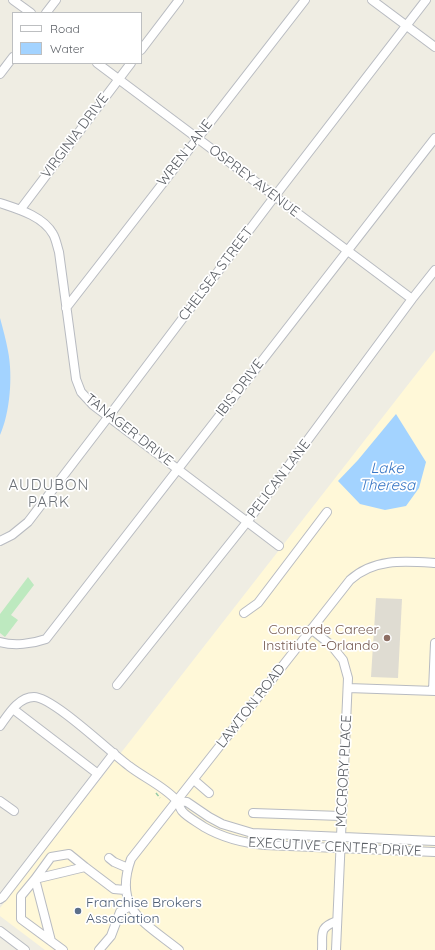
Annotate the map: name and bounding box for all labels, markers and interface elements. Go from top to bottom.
legend [12,12,142,64]
text: Road [50,21,80,36]
text: Water [50,41,84,56]
street label: VIRGINIA DRIVE [38,90,112,182]
street label: WREN LANE [154,116,216,190]
street label: OSPREY AVENUE [205,141,303,221]
street label: CHELSEA STREET [175,224,257,324]
street label: IBIS DRIVE [212,356,268,420]
street label: TANAGER DRIVE [82,390,176,470]
street label: PELICAN LANE [244,436,314,522]
water label: Lake Theresa [359,459,415,494]
district label: AUDUBON PARK [9,476,89,511]
place label: Concorde Career Institiute -Orlando [263,622,379,654]
marker: Concorde Career Institiute -Orlando [382,633,392,643]
street label: LAWTON ROAD [213,661,289,751]
street label: MCCRORY PLACE [333,714,355,828]
street label: EXECUTIVE CENTER DRIVE [248,834,422,860]
place label: Franchise Brokers Association [86,895,202,928]
marker: Franchise Brokers Association [73,906,83,916]

